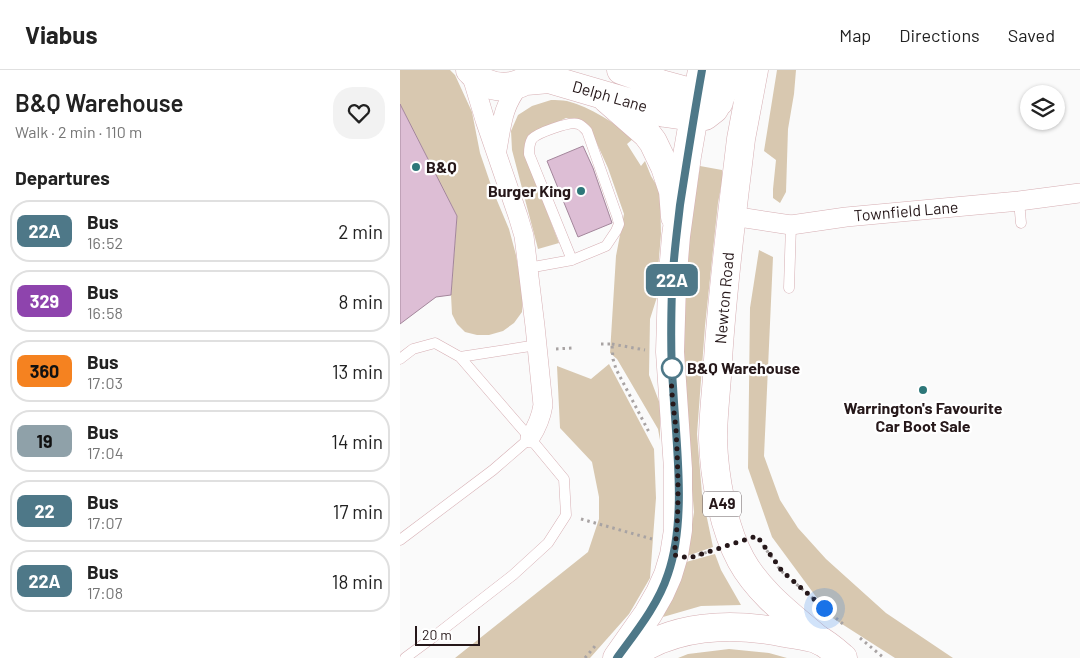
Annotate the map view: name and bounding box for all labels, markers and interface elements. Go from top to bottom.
text: Viabus [25,20,97,49]
text: Map [839,24,871,46]
text: Directions [899,24,980,46]
text: Saved [1008,24,1055,46]
street label: Delph Lane [570,76,650,115]
map controls [1020,85,1065,130]
button: layers [1020,85,1065,130]
button: heart [333,87,385,139]
text: B&Q Warehouse [15,88,183,117]
text: Walk · 2 min · 110 m [15,122,142,141]
place label: B&Q [426,157,457,176]
marker: B&Q [410,161,422,173]
text: Departures [15,166,110,189]
place label: Burger King [488,181,571,200]
marker: Burger King [575,185,587,197]
street label: Townfield Lane [853,196,959,225]
text: Bus [87,210,119,233]
text: 22A [28,220,61,242]
text: 2 min [338,220,383,243]
text: 16:52 [87,233,123,252]
street label: Newton Road [710,251,737,345]
line badge: 22A [643,264,701,296]
text: 22A [656,269,688,291]
text: Bus [87,280,119,303]
text: 329 [30,290,59,312]
text: 8 min [339,290,383,313]
text: 16:58 [87,303,123,322]
text: Bus [87,350,119,373]
marker: B&Q Warehouse [661,357,683,379]
place label: B&Q Warehouse [687,358,800,377]
text: 360 [30,360,59,382]
text: 13 min [332,360,383,383]
text: 17:03 [87,373,123,392]
marker: Warrington's Favourite Car Boot Sale [917,384,929,396]
place label: Warrington's Favourite Car Boot Sale [844,398,1003,435]
text: Bus [87,420,119,443]
text: 19 [37,430,52,452]
text: 14 min [331,430,383,453]
text: 17:04 [87,443,123,462]
text: Bus [87,490,119,513]
road number: A49 [703,492,741,516]
text: 22 [34,500,55,522]
text: 17 min [333,500,383,523]
text: 17:07 [87,513,122,532]
text: Bus [87,560,119,583]
text: 22A [28,570,61,592]
text: 18 min [332,570,383,593]
text: 17:08 [87,583,123,602]
your location [812,596,837,621]
scale bar [415,623,480,646]
text: 20 m [422,626,452,643]

